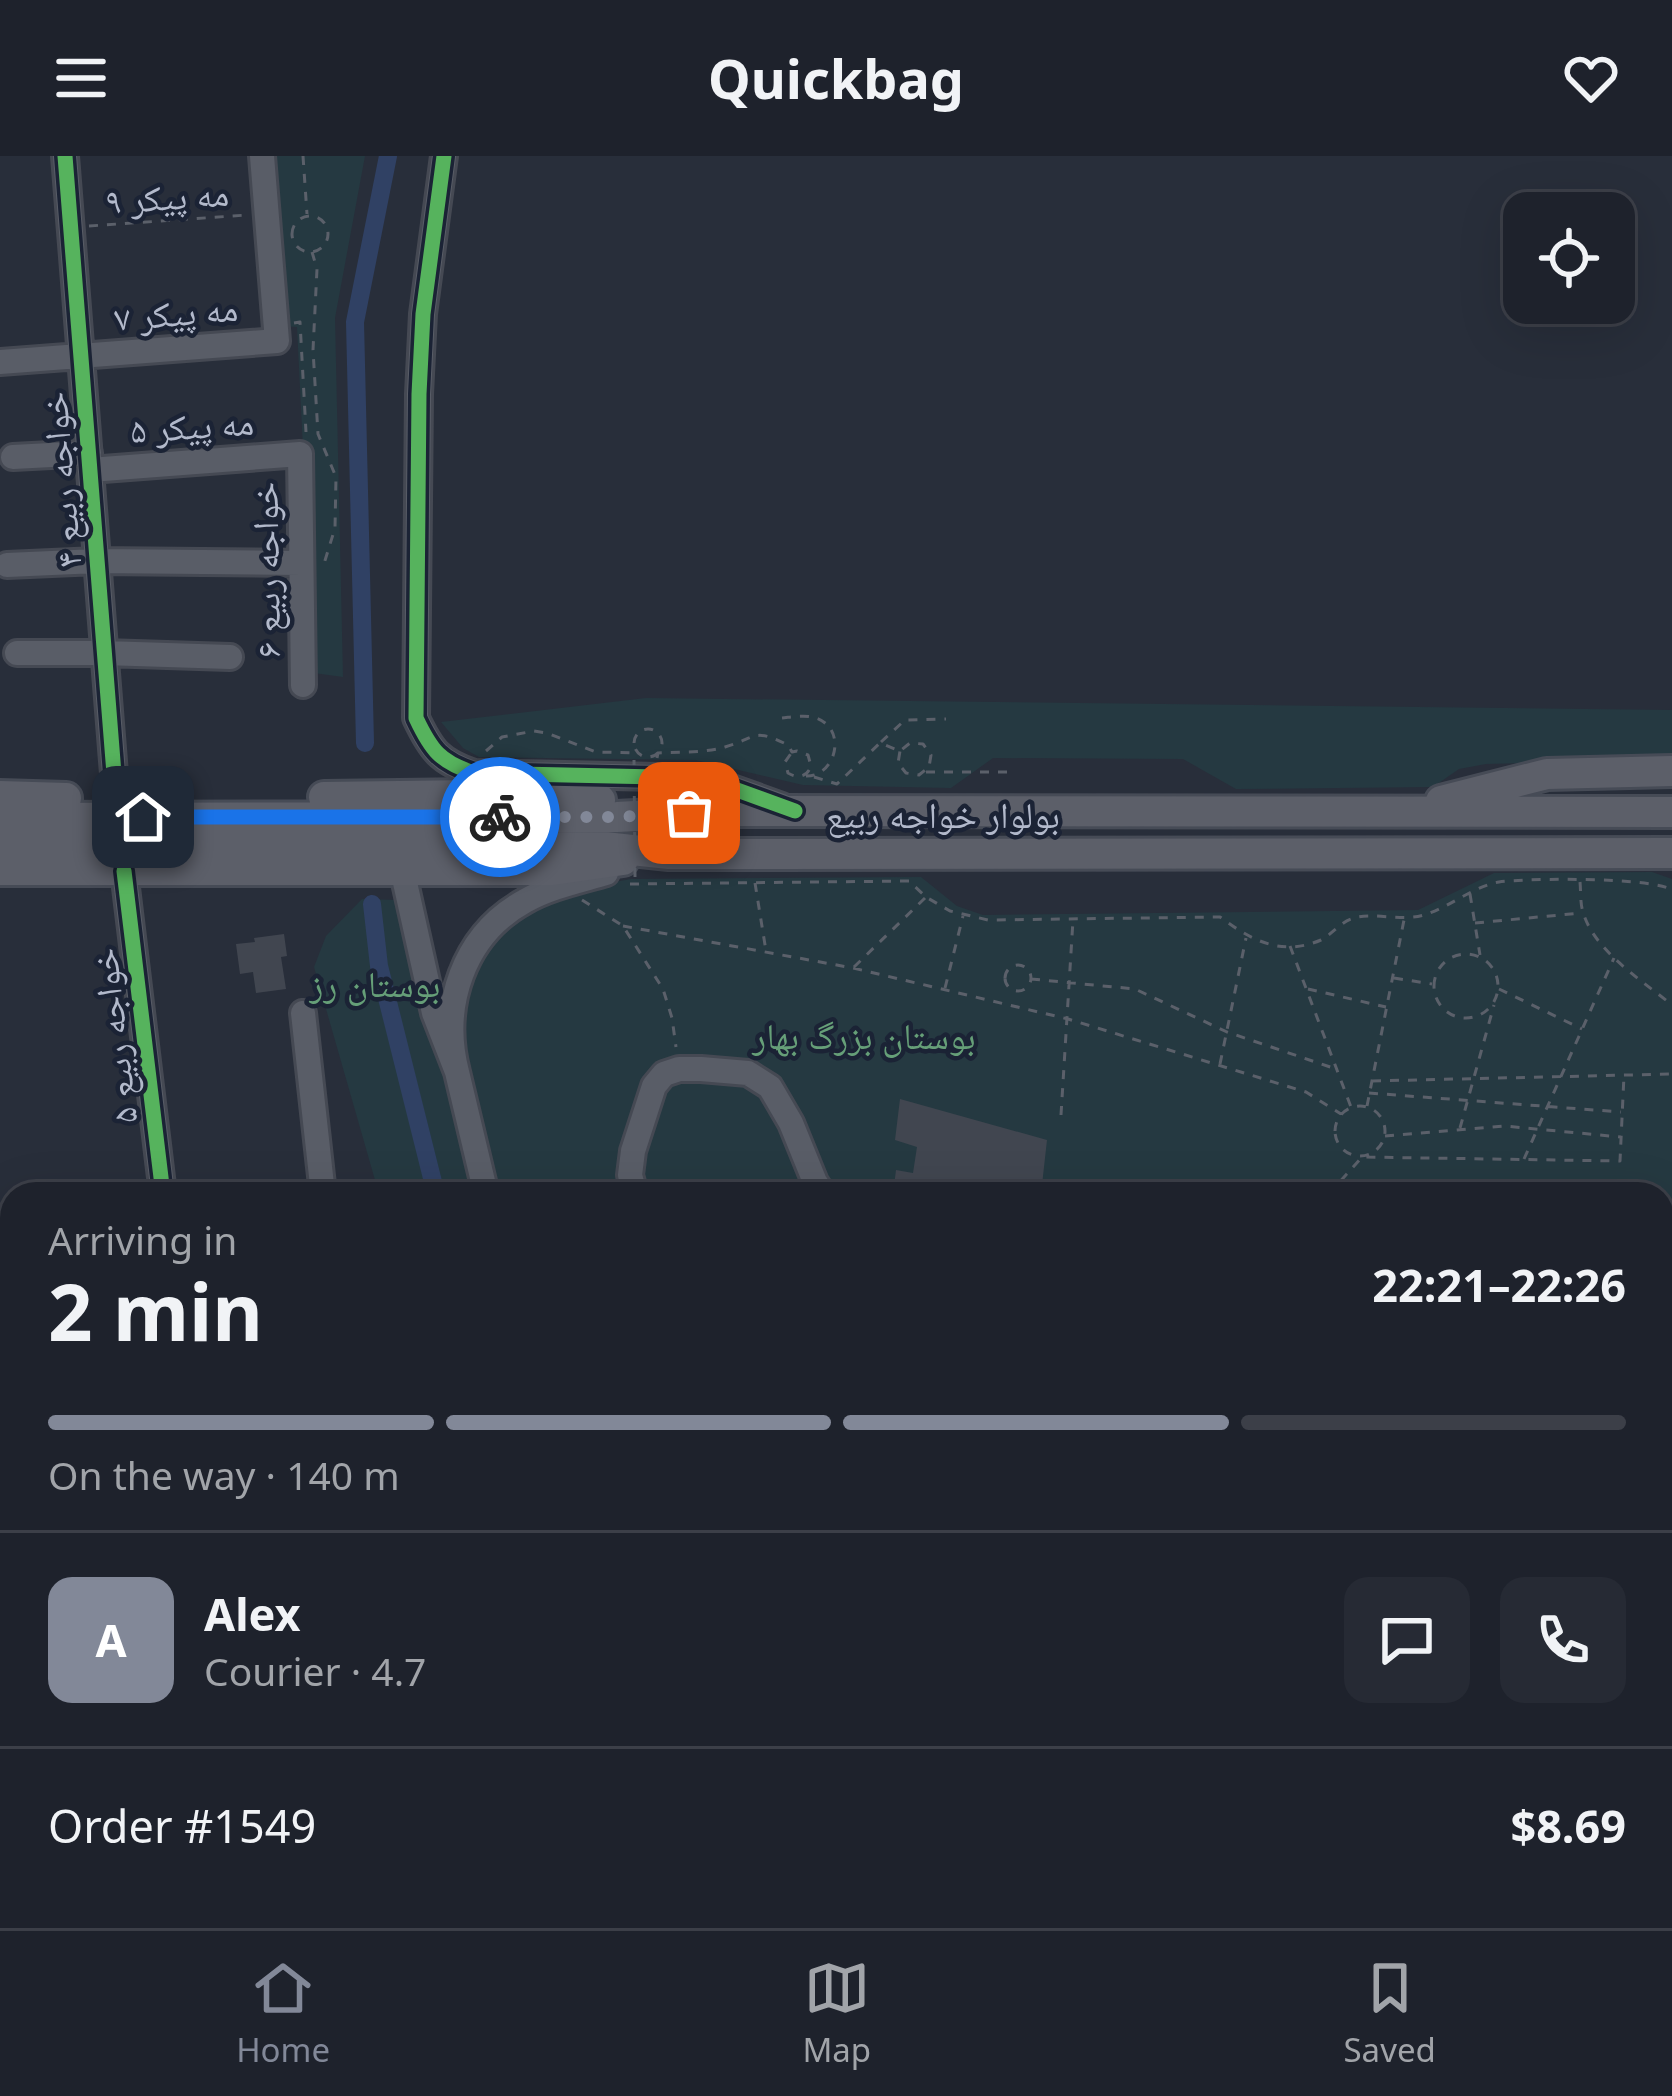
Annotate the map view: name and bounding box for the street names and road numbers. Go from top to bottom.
street label: مه پیکر ۹ [103,168,231,225]
street label: مه پیکر ۷ [112,283,240,342]
street label: خواجه ربیع ۴ [28,390,93,570]
street label: مه پیکر ۵ [128,397,256,454]
street label: خواجه ربیع ۶ [239,481,292,659]
street label: بولوار خواجه ربیع [826,790,1060,839]
street label: خواجه ربیع ۵ [78,946,149,1127]

